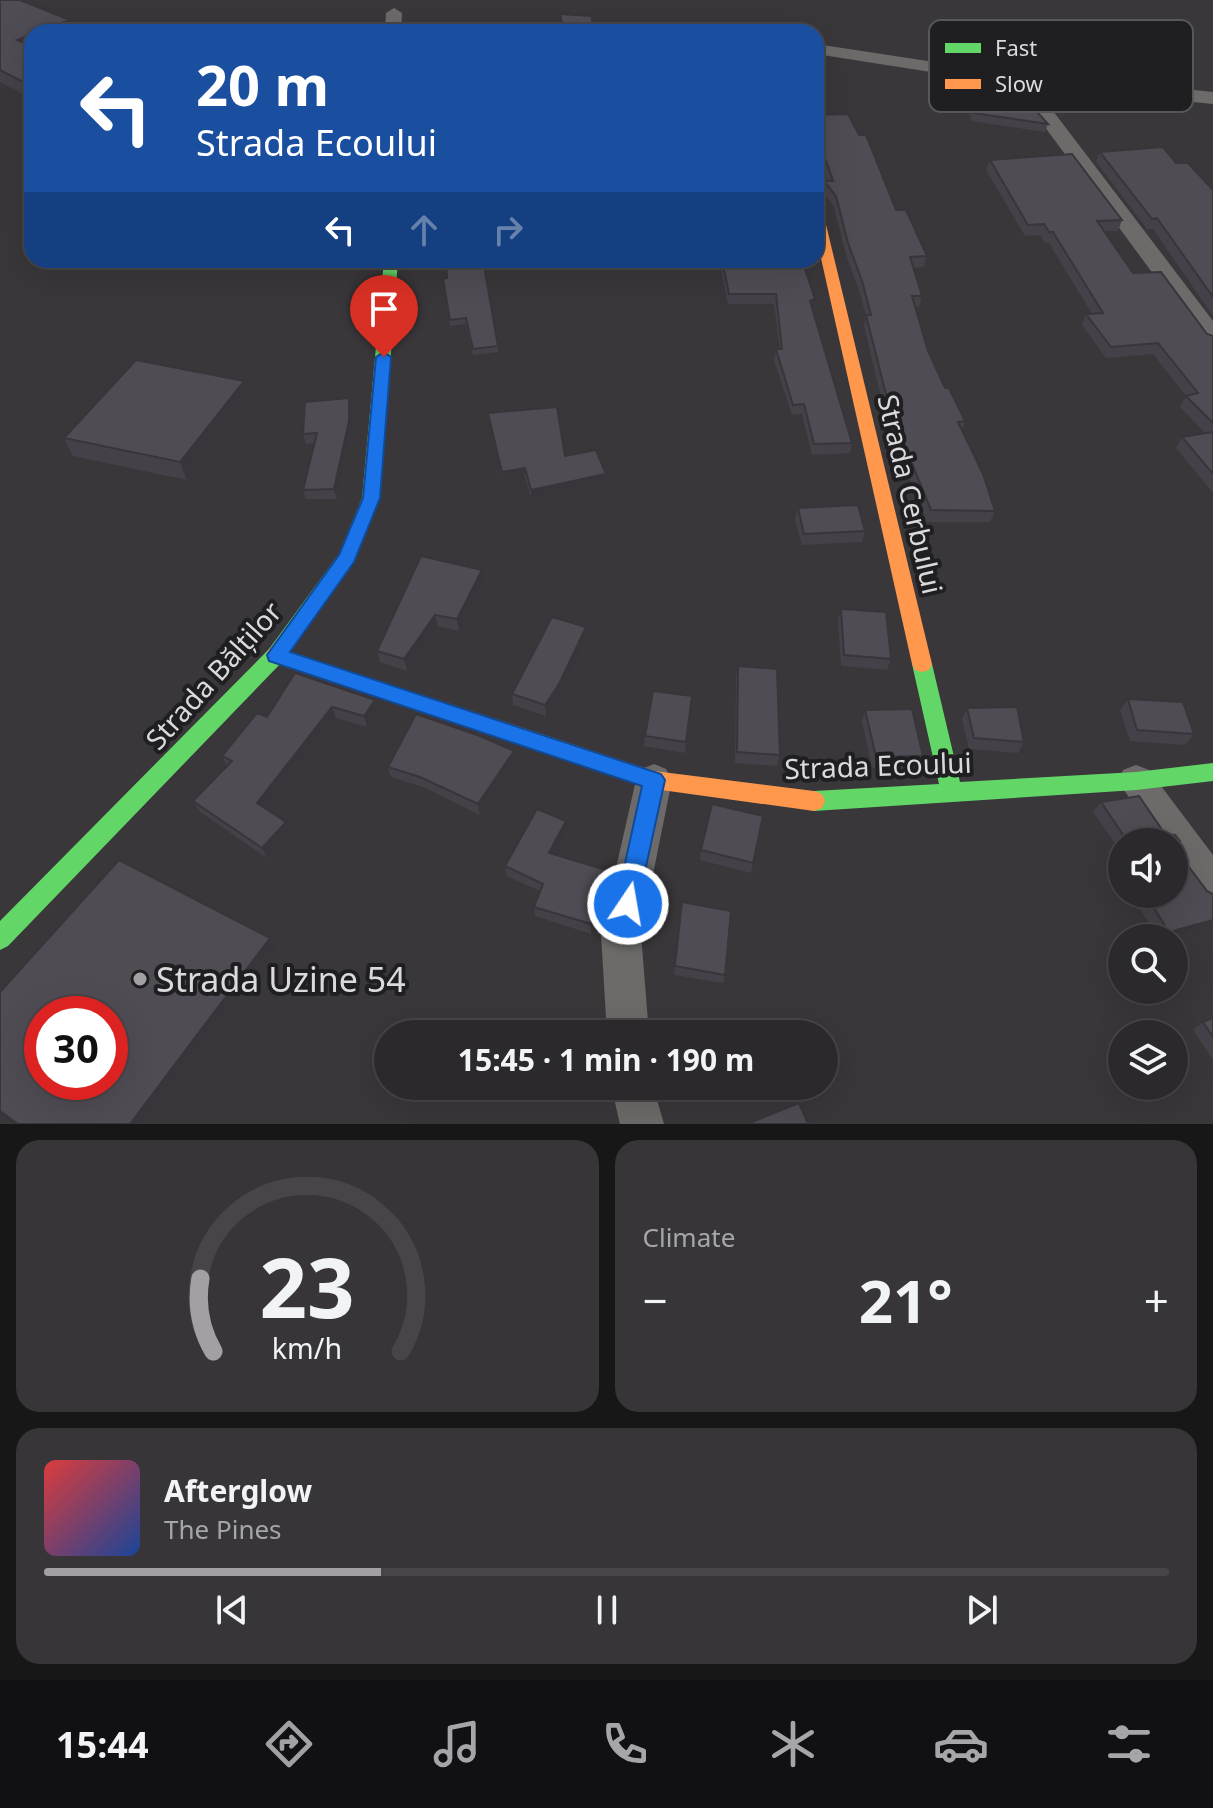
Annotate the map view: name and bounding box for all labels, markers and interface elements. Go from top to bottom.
legend [929,20,1193,112]
text: Fast [995,32,1037,62]
text: 20 m [196,46,329,122]
icon: left [64,56,168,160]
text: Slow [995,68,1044,98]
text: Strada Ecoului [196,118,437,167]
icon: left [318,208,362,252]
icon: ahead [402,208,446,252]
icon: right [486,208,530,252]
pin [350,275,418,357]
icon: arrive [362,287,406,331]
street label: Strada Cerbului [870,390,952,598]
street label: Strada Bălților [136,593,290,757]
street label: Strada Ecoului [784,743,972,787]
map controls [1108,828,1188,1100]
button: sound [1108,828,1188,908]
position arrow [586,862,670,946]
button: search [1108,924,1188,1004]
place label: Strada Uzine 54 [156,956,406,1002]
marker: Strada Uzine 54 [131,970,149,988]
speed limit sign: 30 [24,996,128,1100]
button: layers [1108,1020,1188,1100]
text: 15:45 · 1 min · 190 m [458,1039,754,1080]
text: Climate [643,1219,735,1255]
text: 23 [260,1229,355,1342]
text: 21° [859,1259,953,1341]
text: − [643,1270,668,1330]
text: + [1144,1270,1169,1330]
text: km/h [272,1328,342,1367]
text: Afterglow [164,1470,312,1511]
text: The Pines [164,1511,282,1547]
icon: previous [210,1588,254,1632]
icon: pause [585,1588,629,1632]
icon: next [960,1588,1004,1632]
icon: directions [261,1716,317,1772]
icon: music [429,1716,485,1772]
icon: phone [597,1716,653,1772]
icon: climate [765,1716,821,1772]
icon: car [933,1716,989,1772]
icon: filters [1101,1716,1157,1772]
text: 15:44 [56,1720,149,1769]

